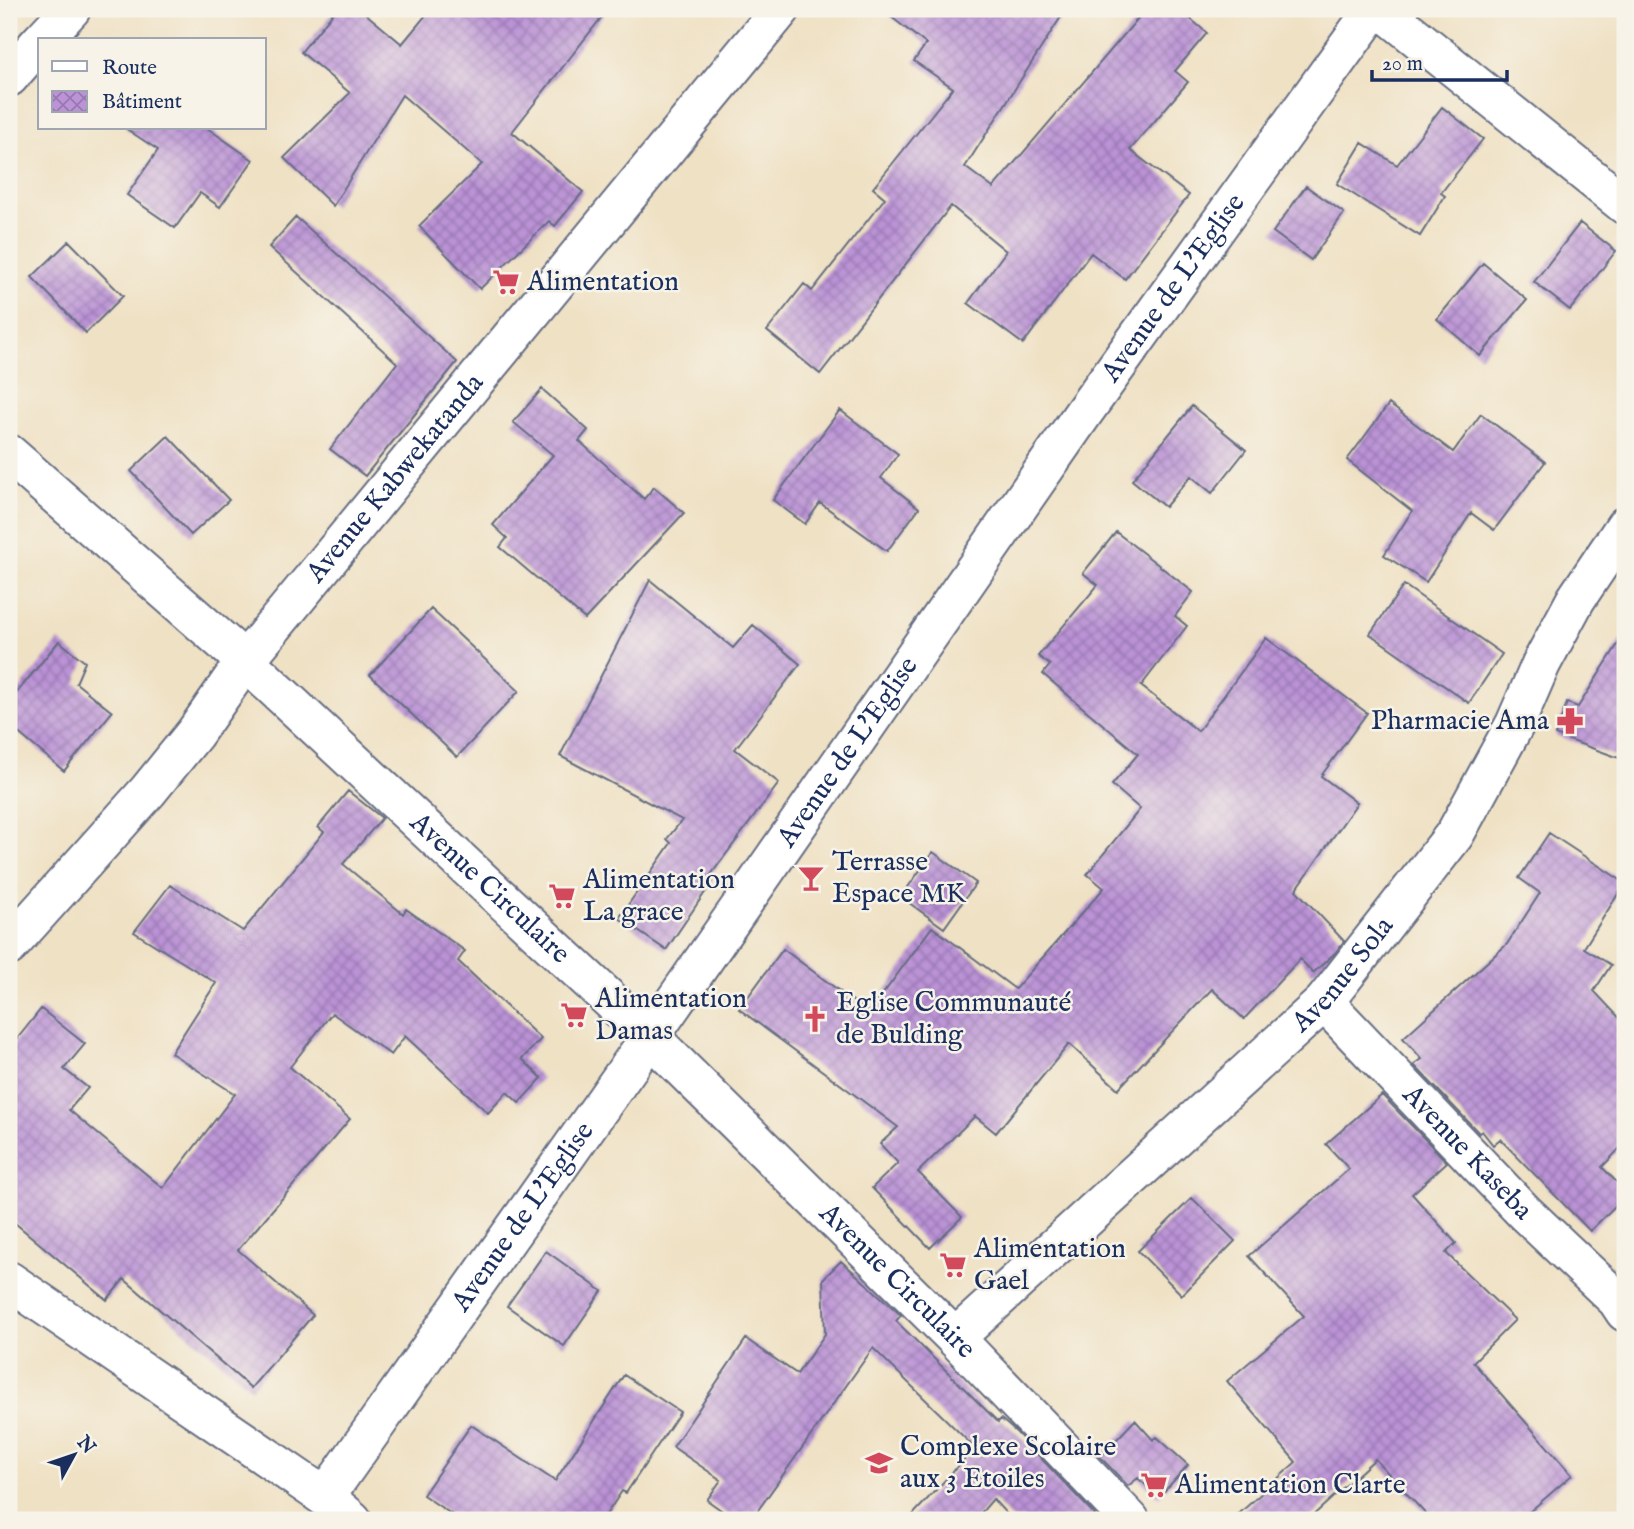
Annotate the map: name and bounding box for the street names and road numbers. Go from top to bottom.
street label: Avenue de L'Eglise [1093,187,1253,390]
street label: Avenue Kabwekatanda [298,366,492,591]
street label: Avenue de L'Eglise [769,650,926,855]
street label: Avenue Circulaire [402,805,577,971]
street label: Avenue Sola [1284,909,1402,1041]
street label: Avenue Kaseba [1394,1077,1541,1228]
street label: Avenue de L'Eglise [443,1115,602,1319]
street label: Avenue Circulaire [811,1195,983,1366]

